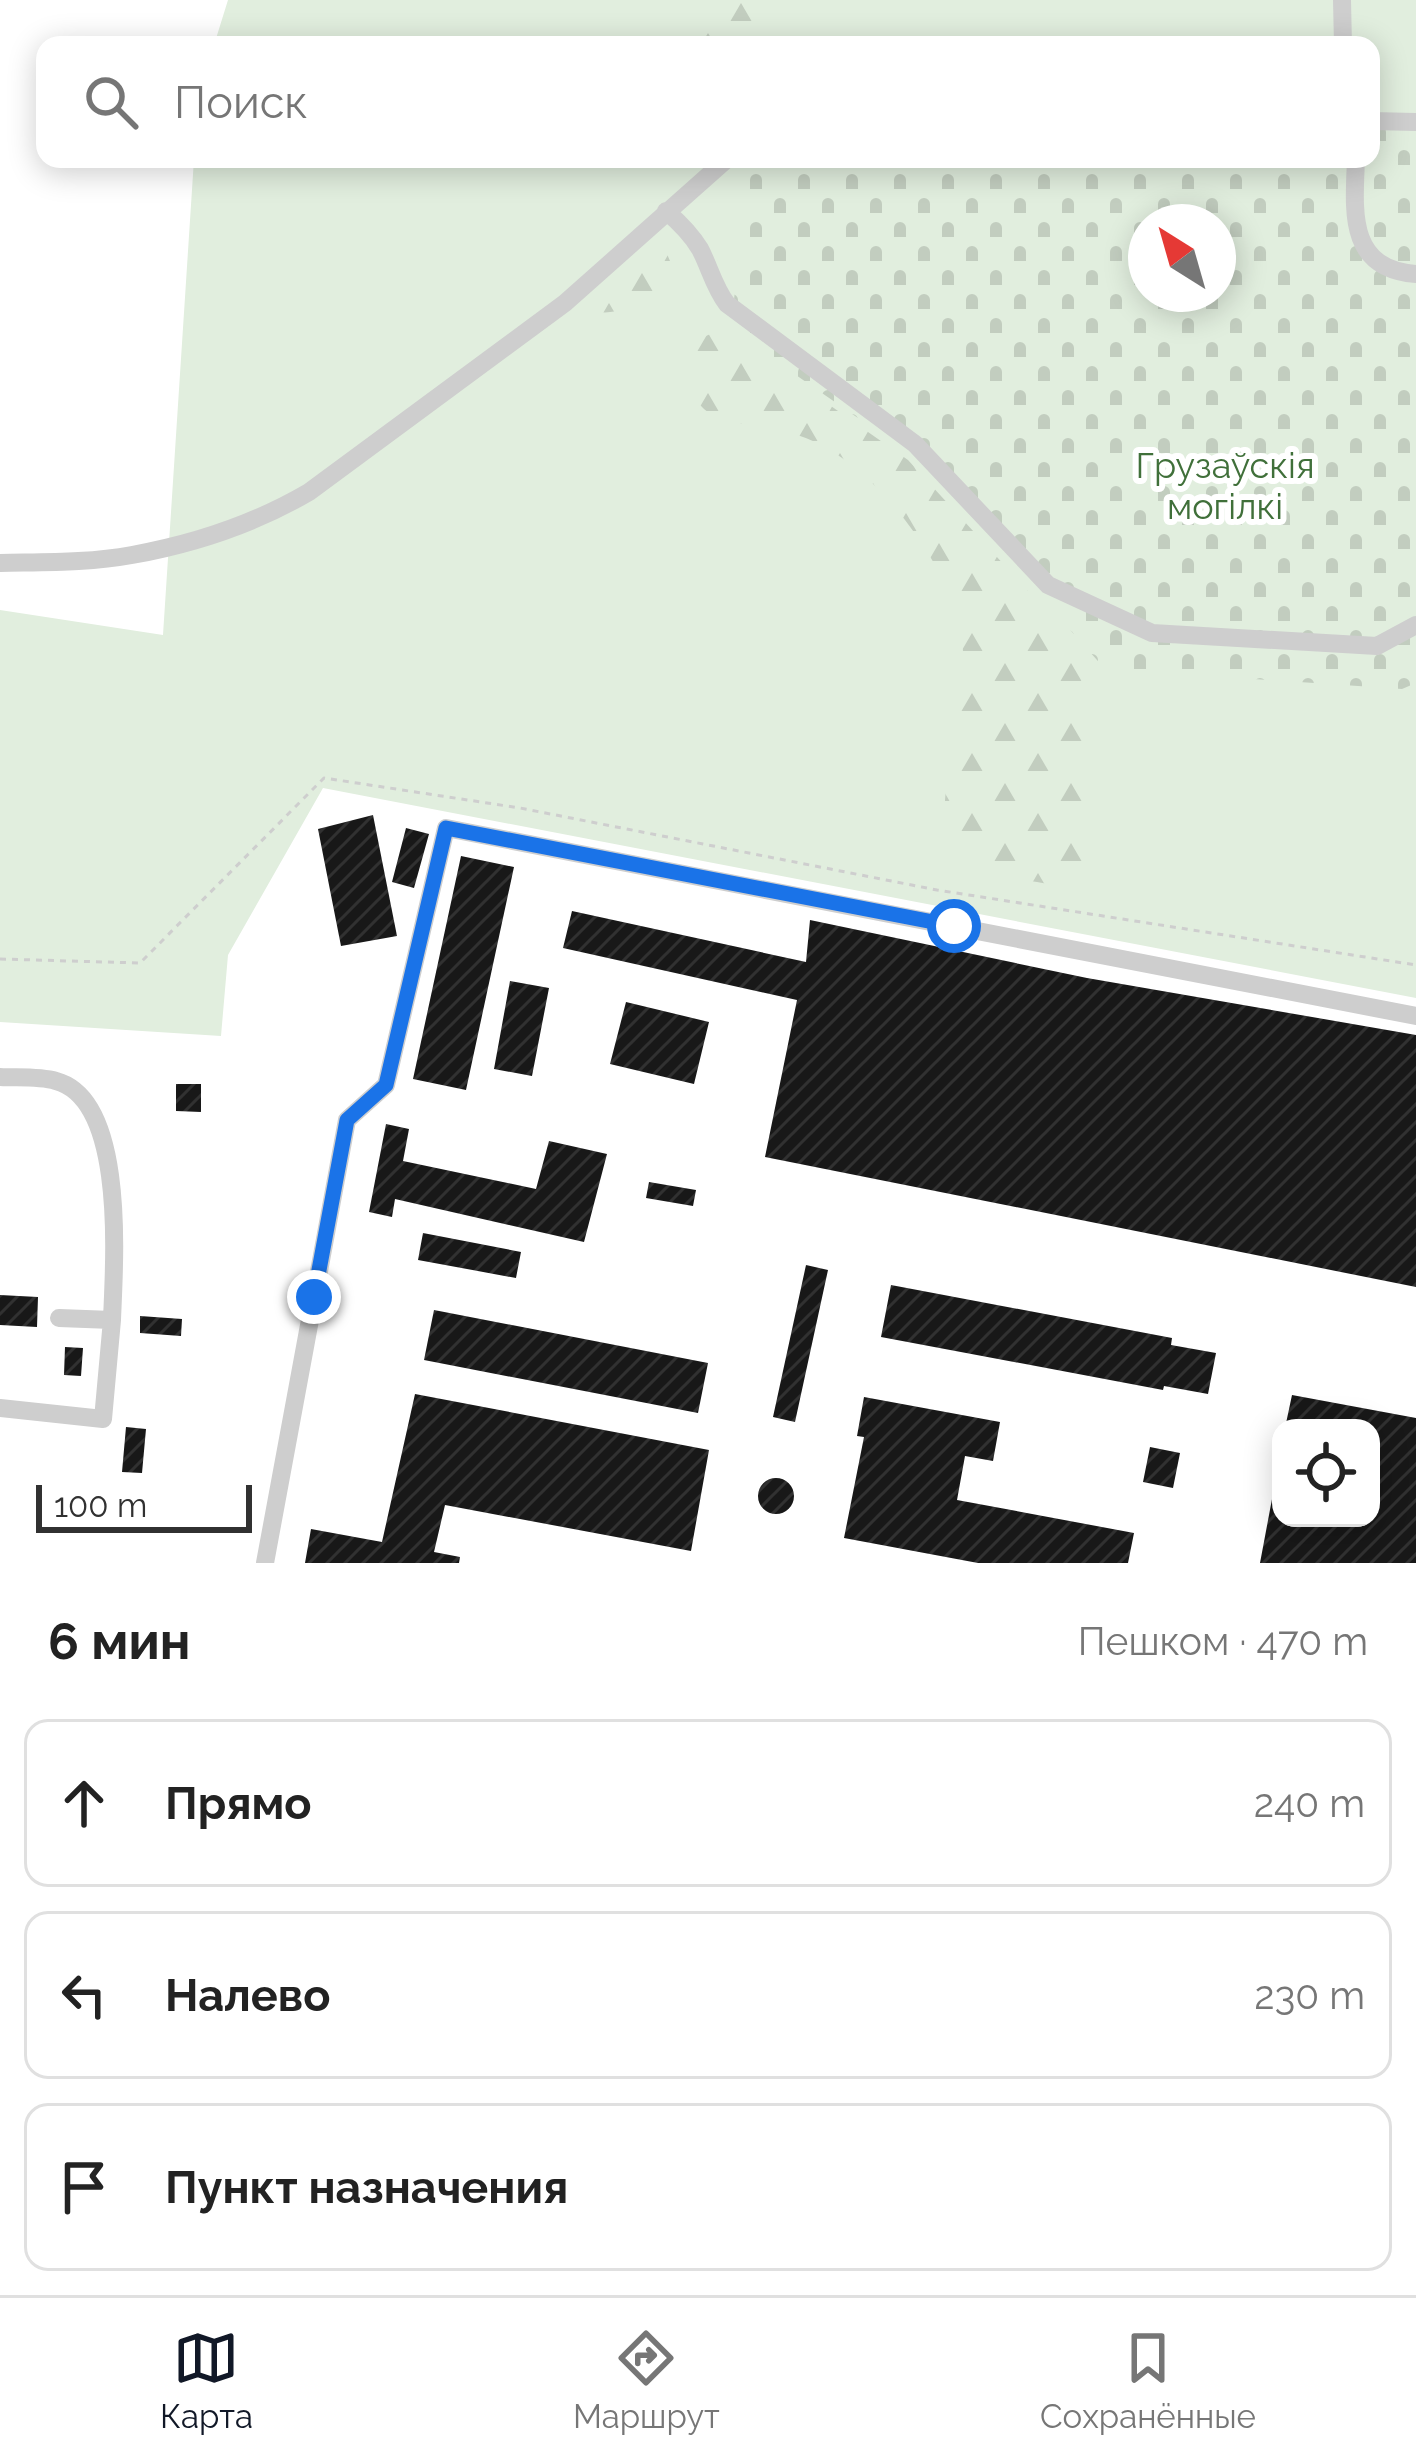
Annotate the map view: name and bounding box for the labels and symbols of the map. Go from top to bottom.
north arrow [1128,204,1236,312]
park label: Грузаўскія могілкі [1135,444,1315,527]
route start [927,899,981,953]
route end [287,1270,341,1324]
scale bar [36,1479,252,1532]

